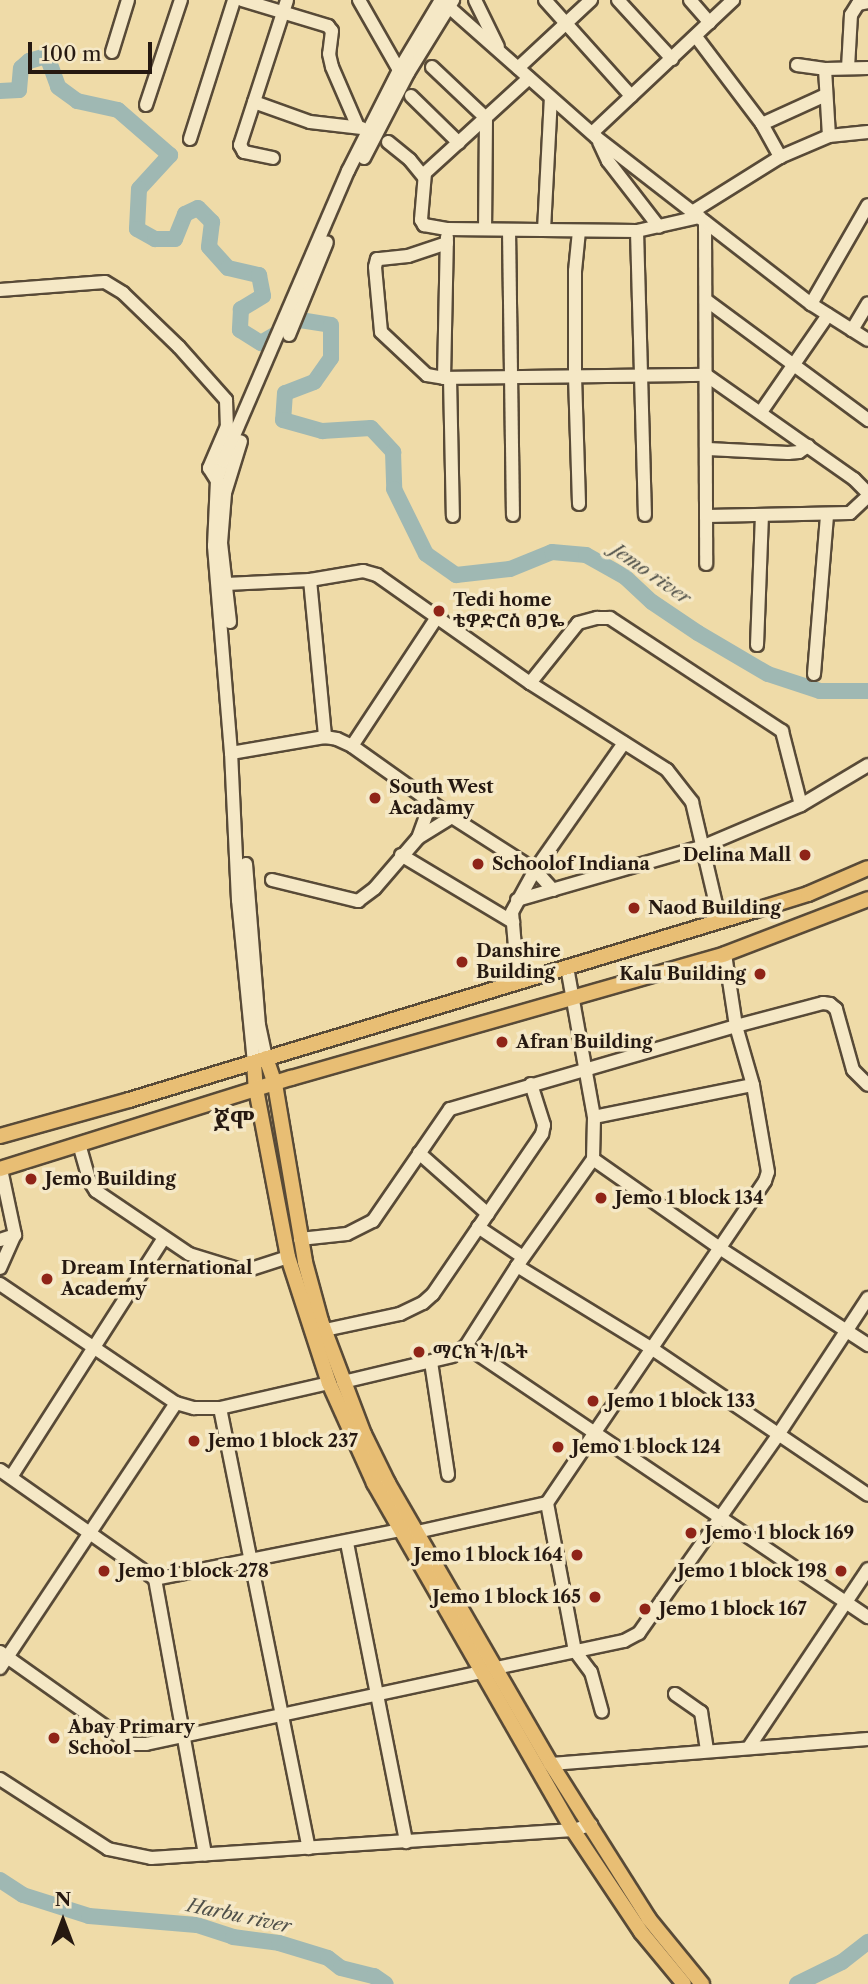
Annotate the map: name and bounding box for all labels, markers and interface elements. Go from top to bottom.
scale bar [32,28,156,72]
text: 100 m [41,41,102,66]
water label: Jemo river [607,538,695,610]
place label: Tedi home ቴዎድሮስ ፀጋዬ [453,590,564,632]
marker: Tedi home ቴዎድሮስ ፀጋዬ [431,603,447,619]
place label: South West Acadamy [389,777,494,820]
marker: South West Acadamy [367,790,383,806]
place label: Delina Mall [682,844,791,866]
marker: Delina Mall [797,847,813,863]
place label: Schoolof Indiana [492,853,650,875]
marker: Schoolof Indiana [470,856,486,872]
place label: Naod Building [648,897,781,919]
marker: Naod Building [626,900,642,916]
place label: Danshire Building [476,941,561,984]
marker: Danshire Building [454,954,470,970]
place label: Kalu Building [619,963,746,985]
marker: Kalu Building [752,966,768,982]
place label: Afran Building [516,1031,653,1053]
marker: Afran Building [494,1034,510,1050]
district label: ጀሞ [213,1106,255,1134]
place label: Jemo Building [45,1168,176,1190]
marker: Jemo Building [23,1171,39,1187]
place label: Jemo 1 block 134 [615,1187,764,1209]
marker: Jemo 1 block 134 [593,1190,609,1206]
place label: Dream International Academy [61,1258,252,1300]
marker: Dream International Academy [39,1271,55,1287]
place label: ማርክ ት/ቤት [433,1341,528,1363]
marker: ማርክ ት/ቤት [411,1344,427,1360]
place label: Jemo 1 block 133 [607,1390,755,1412]
marker: Jemo 1 block 133 [585,1393,601,1409]
place label: Jemo 1 block 237 [208,1430,358,1452]
marker: Jemo 1 block 237 [186,1433,202,1449]
place label: Jemo 1 block 124 [572,1436,721,1458]
marker: Jemo 1 block 124 [550,1439,566,1455]
place label: Jemo 1 block 169 [705,1522,855,1544]
marker: Jemo 1 block 169 [683,1525,699,1541]
place label: Jemo 1 block 164 [414,1544,563,1566]
marker: Jemo 1 block 164 [569,1547,585,1563]
place label: Jemo 1 block 278 [118,1560,269,1582]
place label: Jemo 1 block 198 [677,1560,827,1582]
marker: Jemo 1 block 278 [96,1563,112,1579]
marker: Jemo 1 block 198 [833,1563,849,1579]
place label: Jemo 1 block 165 [432,1586,581,1608]
marker: Jemo 1 block 165 [587,1589,603,1605]
place label: Jemo 1 block 167 [659,1598,807,1620]
marker: Jemo 1 block 167 [637,1601,653,1617]
place label: Abay Primary School [68,1717,195,1760]
marker: Abay Primary School [46,1730,62,1746]
north arrow [28,1886,98,1956]
text: N [55,1888,71,1911]
water label: Harbu river [185,1894,293,1938]

